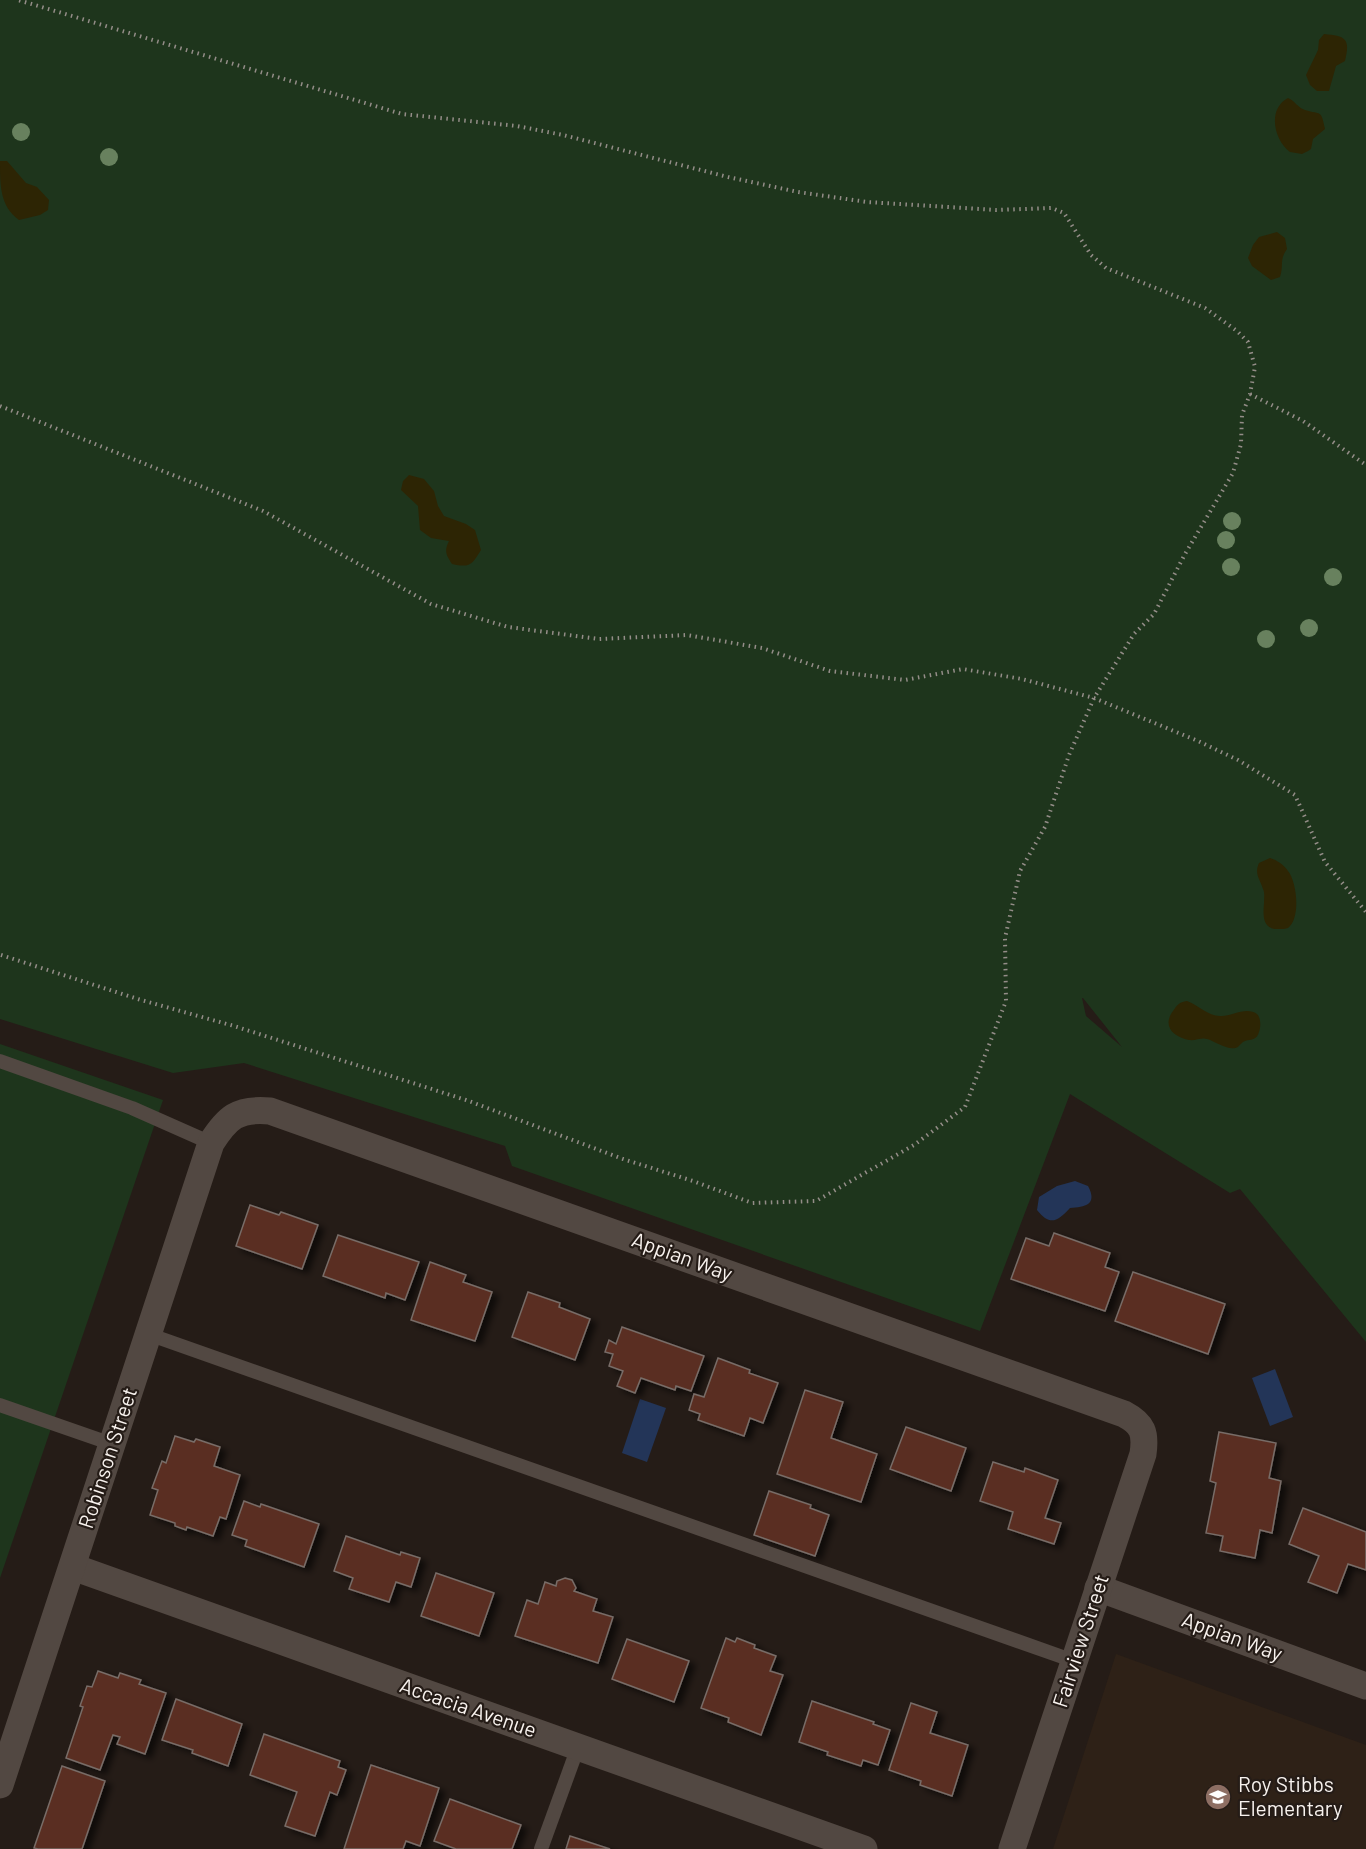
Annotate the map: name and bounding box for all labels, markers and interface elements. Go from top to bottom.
street label: Appian Way [629,1226,737,1285]
street label: Robinson Street [72,1384,141,1531]
street label: Fairview Street [1046,1571,1113,1710]
street label: Appian Way [1179,1606,1287,1665]
street label: Accacia Avenue [397,1671,540,1742]
place label: Roy Stibbs Elementary [1238,1771,1343,1820]
school or university icon: Roy Stibbs Elementary [1203,1782,1233,1812]

